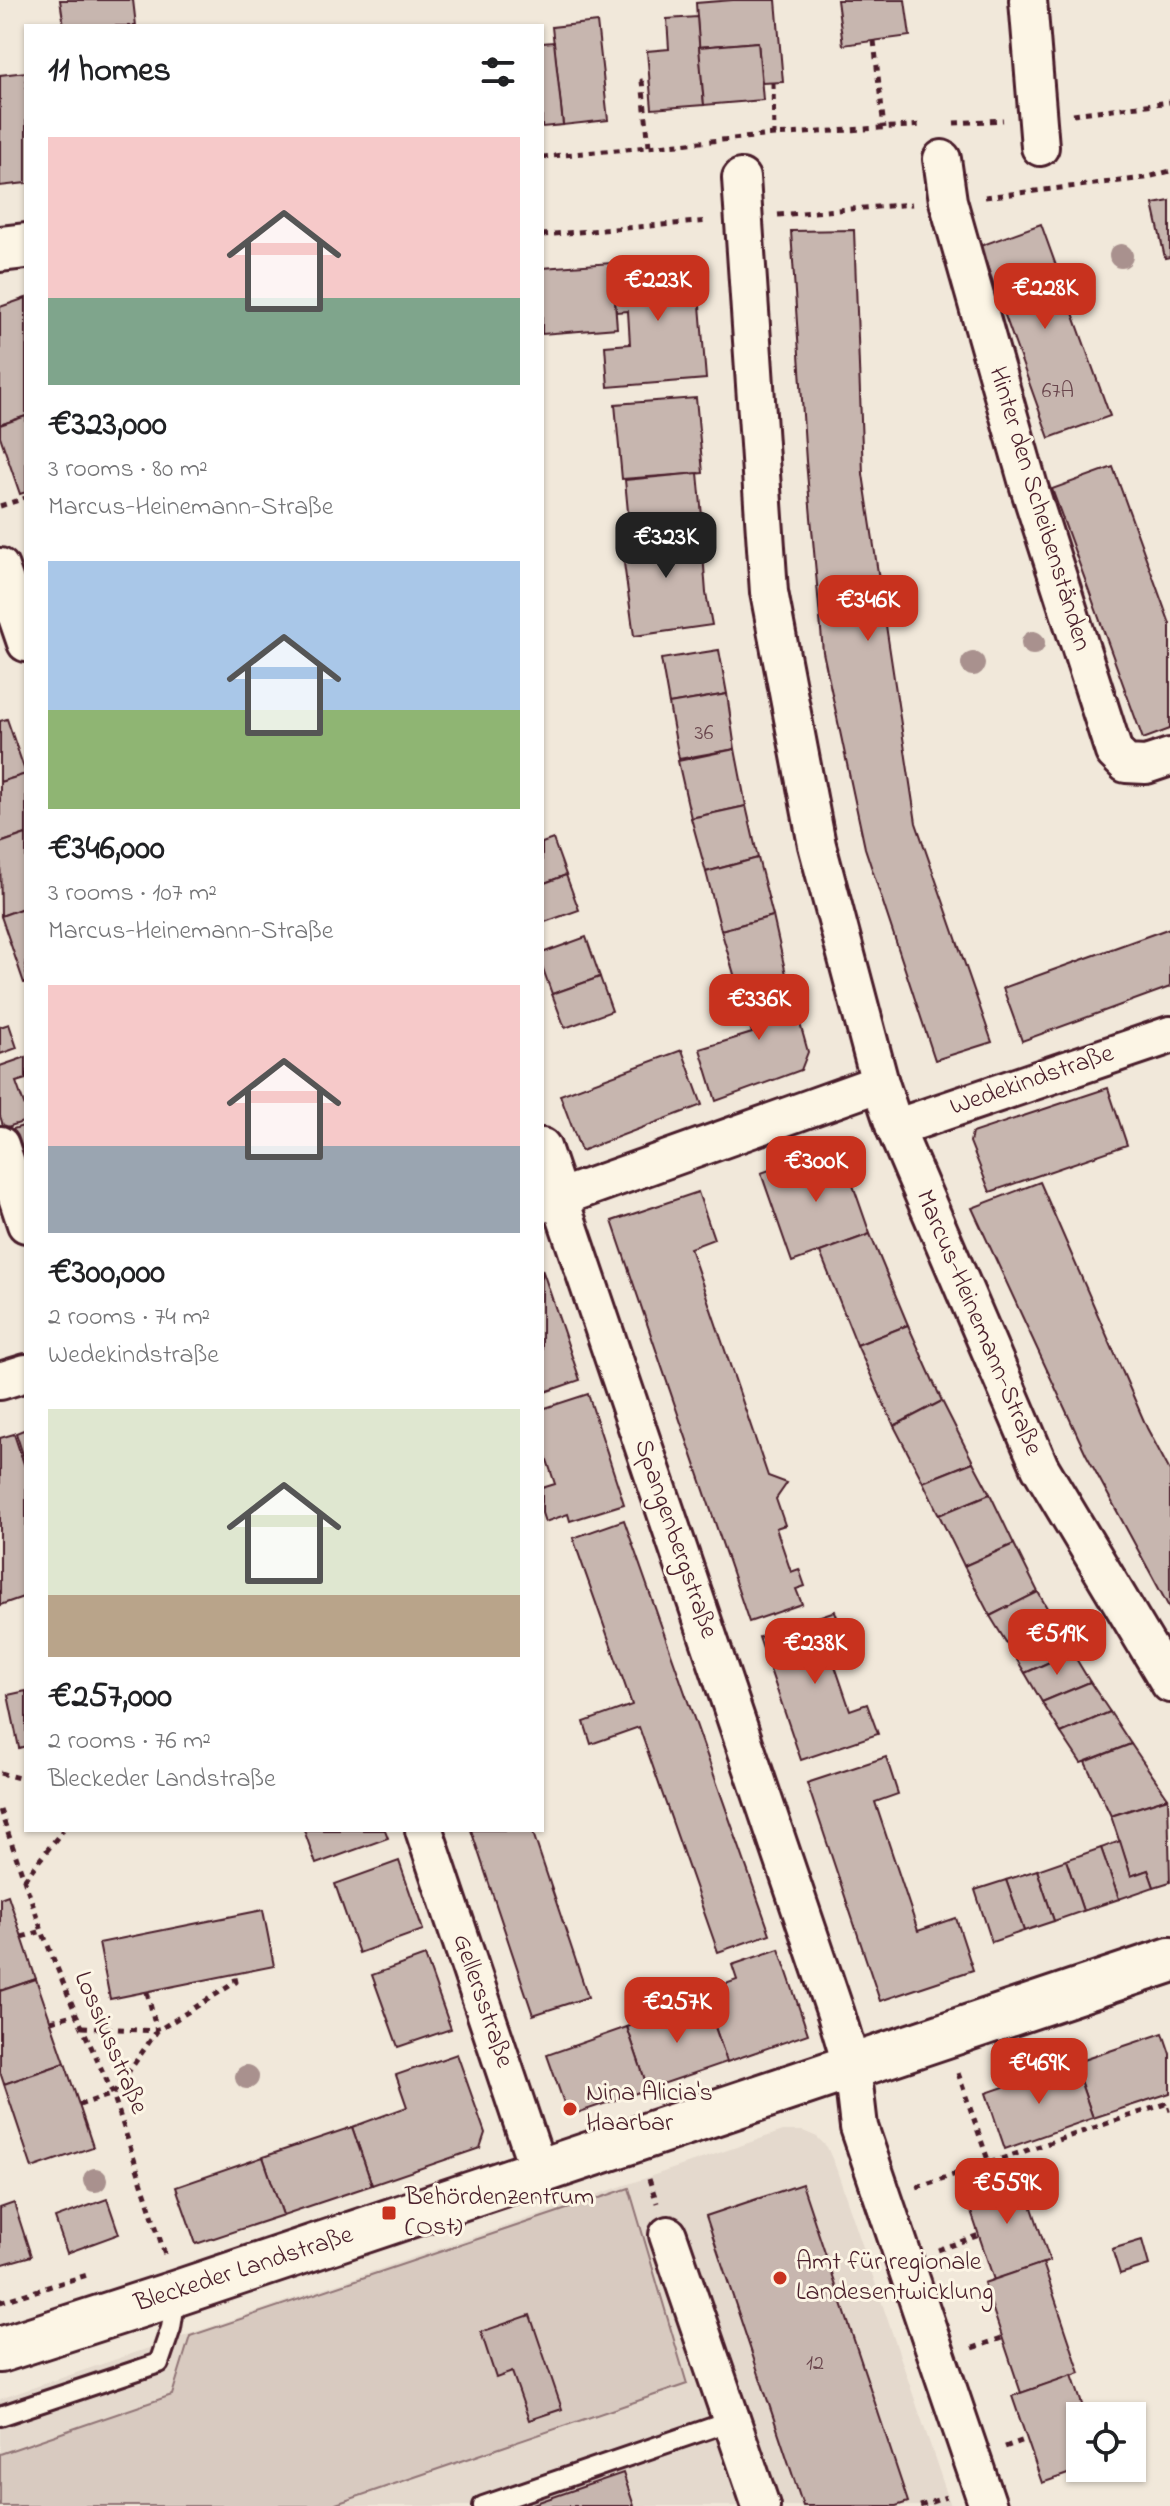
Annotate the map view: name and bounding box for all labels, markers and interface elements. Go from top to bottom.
text: 11 homes [48,47,171,97]
icon: filters [476,50,520,94]
icon: home [212,189,356,333]
pin: €223K [602,255,714,323]
text: €223K [624,262,692,300]
pin: €228K [989,263,1101,331]
text: €228K [1012,270,1078,308]
street label: Hinter den Scheibenständen [978,362,1100,656]
house number: 67A [1042,376,1074,408]
text: €323,000 [48,401,167,451]
text: 3 rooms · 80 m² [48,451,208,489]
text: Marcus-Heinemann-Straße [48,489,333,527]
pin: €323K [610,512,722,580]
text: €323K [633,519,699,557]
pin: €346K [812,575,924,643]
text: €346K [836,582,900,620]
icon: home [212,613,356,757]
house number: 36 [695,718,714,750]
text: €346,000 [48,825,165,875]
text: 3 rooms · 107 m² [48,875,217,913]
text: Marcus-Heinemann-Straße [48,913,333,951]
pin: €336K [703,974,815,1042]
text: €336K [727,981,791,1019]
street label: Wedekindstraße [945,1035,1119,1127]
icon: home [212,1037,356,1181]
pin: €300K [760,1136,872,1204]
text: €300K [784,1143,848,1181]
street label: Marcus-Heinemann-Straße [905,1184,1051,1462]
text: €300,000 [48,1249,165,1299]
text: 2 rooms · 74 m² [48,1299,210,1337]
text: Wedekindstraße [48,1337,219,1375]
street label: Spangenbergstraße [623,1434,727,1644]
icon: home [212,1461,356,1605]
pin: €519K [1001,1609,1113,1677]
text: €519K [1026,1616,1088,1654]
pin: €238K [759,1618,871,1686]
text: €238K [783,1625,847,1663]
text: €257,000 [48,1673,172,1723]
text: 2 rooms · 76 m² [48,1723,211,1761]
text: Bleckeder Landstraße [48,1761,276,1799]
street label: Gellersstraße [441,1929,523,2073]
street label: Lossiusstraße [63,1966,157,2121]
pin: €257K [621,1977,733,2045]
text: €257K [642,1984,712,2022]
pin: €469K [983,2038,1095,2106]
text: €469K [1009,2045,1069,2083]
place label: Nina Alicia's Haarbar [586,2075,713,2143]
marker: Nina Alicia's Haarbar [561,2100,579,2118]
pin: €559K [951,2158,1063,2226]
text: €559K [973,2165,1041,2203]
place label: Behördenzentrum (Ost) [404,2179,594,2247]
marker: Behördenzentrum (Ost) [380,2204,398,2222]
street label: Bleckeder Landstraße [129,2217,359,2324]
place label: Amt für regionale Landesentwicklung [796,2244,994,2312]
marker: Amt für regionale Landesentwicklung [771,2269,789,2287]
house number: 12 [806,2348,824,2380]
map controls [1066,2402,1146,2482]
button: locate [1066,2402,1146,2482]

